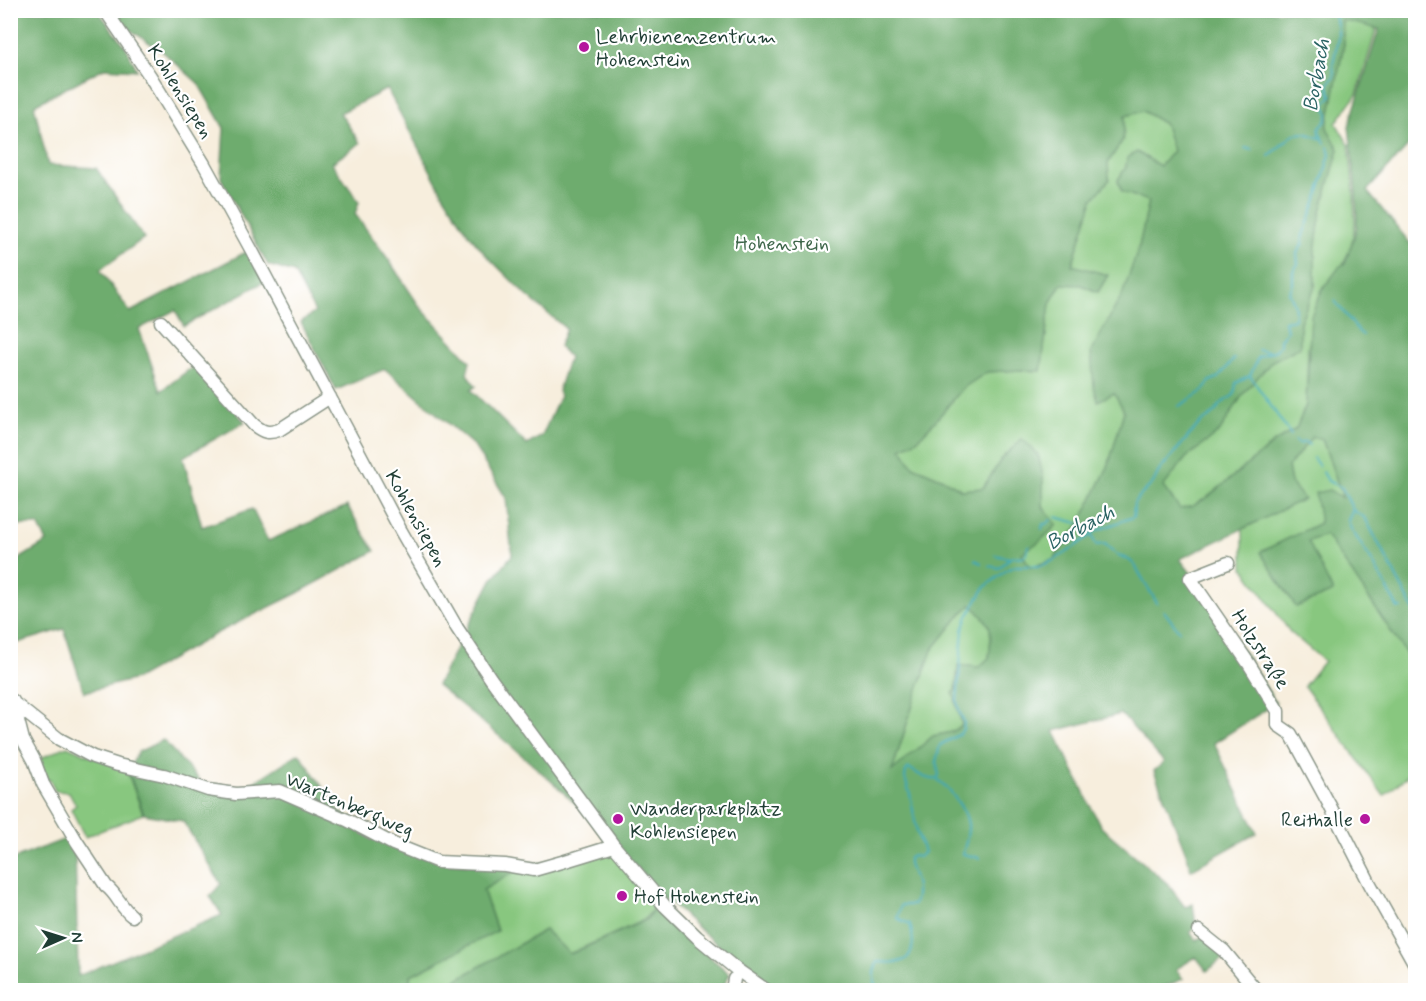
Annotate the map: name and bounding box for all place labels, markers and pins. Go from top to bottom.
place label: Lehrbienenzentrum Hohenstein [596,24,776,74]
marker: Lehrbienenzentrum Hohenstein [577,40,591,54]
place label: Wanderparkplatz Kohlensiepen [630,796,782,846]
place label: Reithalle [1281,807,1353,834]
marker: Wanderparkplatz Kohlensiepen [611,812,625,826]
marker: Reithalle [1358,812,1372,826]
place label: Hof Hohenstein [634,884,759,911]
marker: Hof Hohenstein [615,889,629,903]

